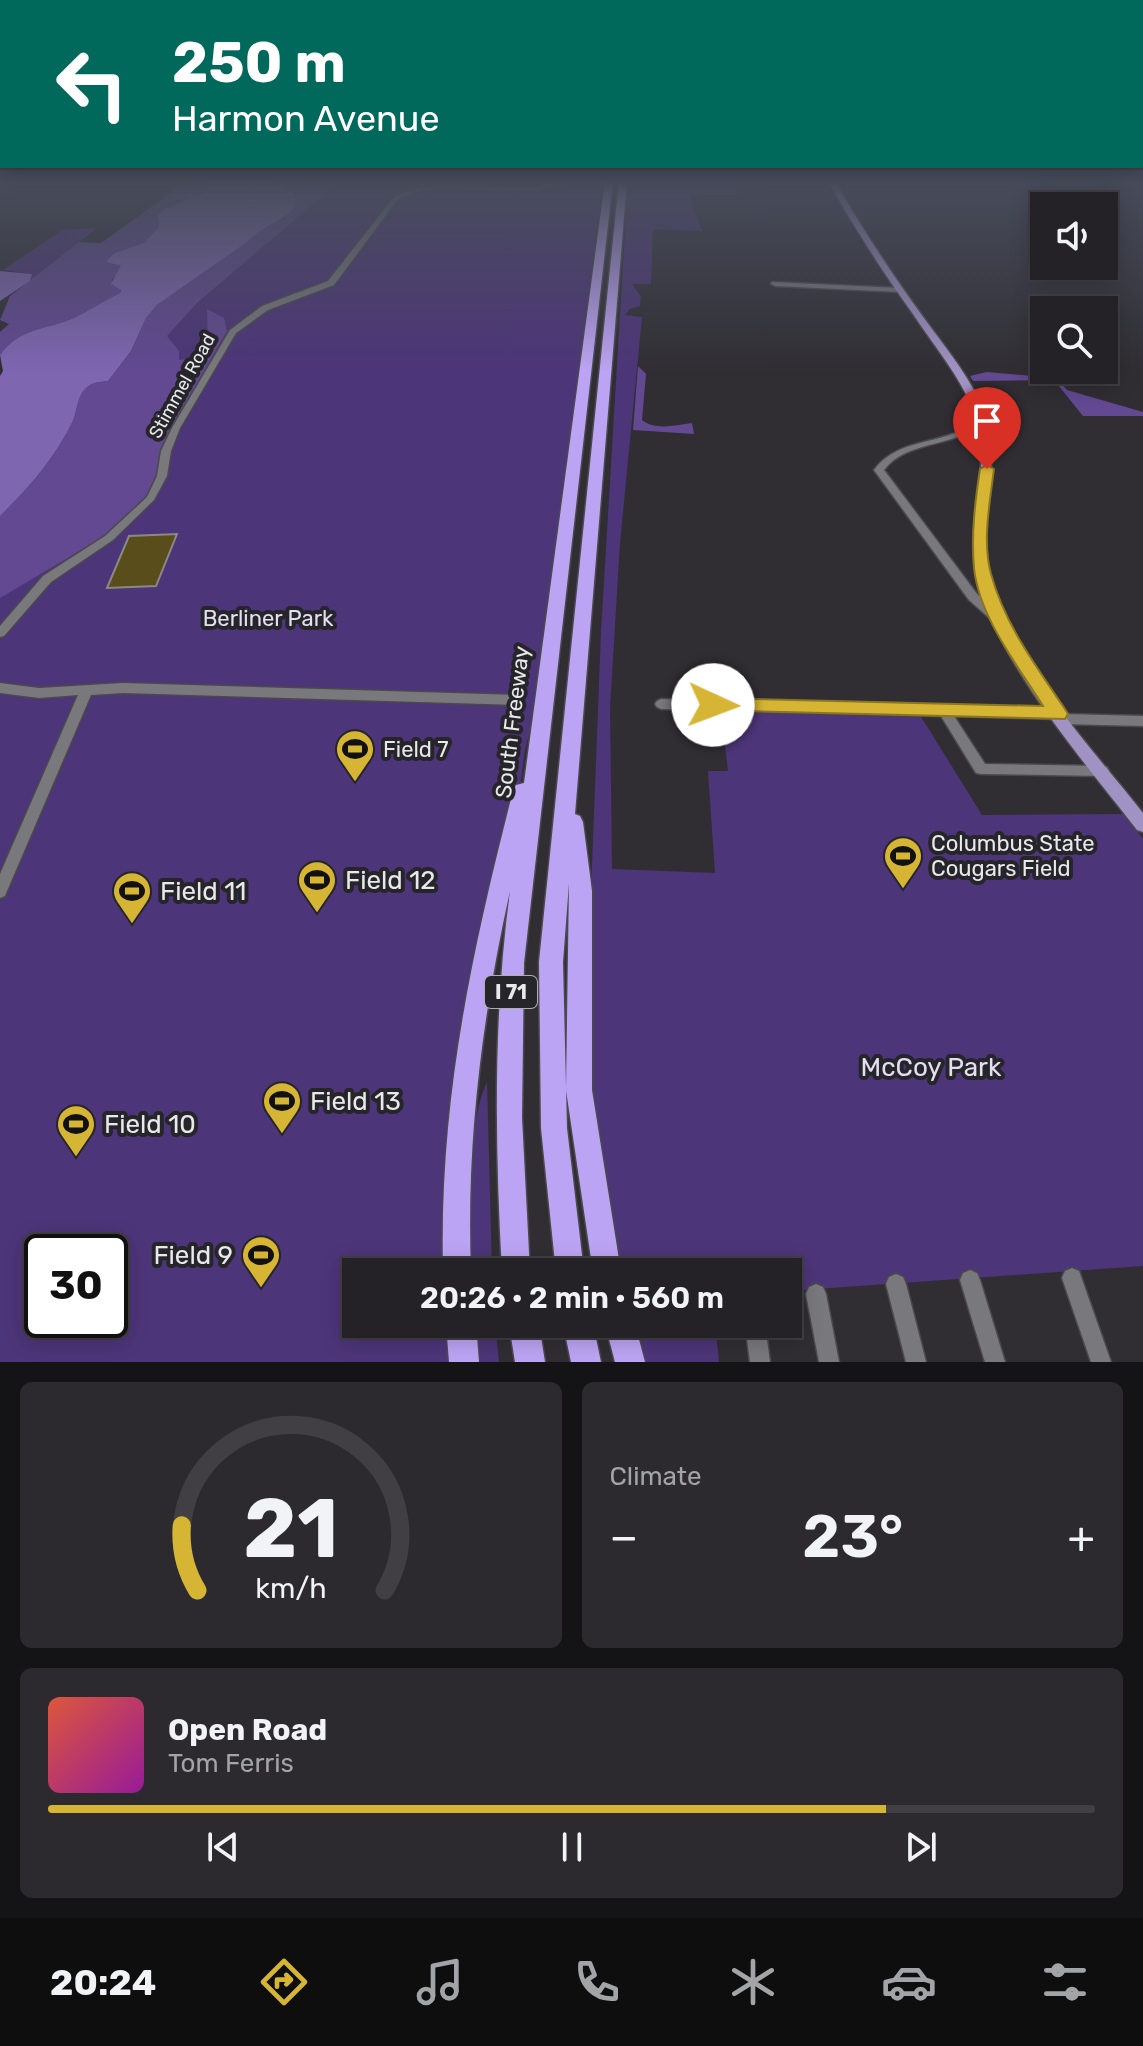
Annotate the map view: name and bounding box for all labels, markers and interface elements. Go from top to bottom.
text: 250 m [172,30,346,96]
icon: left [40,32,144,136]
text: Harmon Avenue [172,97,440,140]
map controls [1030,192,1118,384]
button: sound [1030,192,1118,280]
button: search [1030,296,1118,384]
street label: Stimmel Road [144,330,220,442]
pin [953,387,1021,469]
icon: arrive [965,399,1009,443]
park label: Berliner Park [203,605,334,632]
street label: South Freeway [490,644,535,800]
position arrow [671,663,755,747]
sports icon: Field 7 [334,728,376,783]
place label: Field 7 [383,736,449,763]
place label: Columbus State Cougars Field [931,830,1095,882]
sports icon: Columbus State Cougars Field [882,835,924,890]
sports icon: Field 12 [296,859,338,914]
place label: Field 12 [345,865,436,896]
sports icon: Field 11 [111,870,153,925]
place label: Field 11 [160,876,246,907]
road number: I 71 [485,976,537,1008]
park label: McCoy Park [861,1052,1002,1083]
sports icon: Field 13 [261,1080,303,1135]
place label: Field 13 [310,1086,401,1117]
sports icon: Field 10 [55,1103,97,1158]
place label: Field 10 [104,1109,196,1140]
speed limit sign: 30 [24,1234,128,1338]
sports icon: Field 9 [240,1234,282,1289]
place label: Field 9 [153,1240,233,1271]
text: 20:26 · 2 min · 560 m [420,1280,724,1316]
text: Climate [610,1461,702,1492]
text: 21 [243,1479,338,1578]
text: 23° [802,1501,903,1572]
text: − [610,1511,638,1563]
text: + [1068,1511,1095,1563]
text: km/h [255,1571,326,1605]
text: Open Road [168,1712,327,1748]
text: Tom Ferris [168,1748,294,1779]
icon: previous [201,1825,245,1869]
icon: pause [550,1825,594,1869]
icon: next [899,1825,943,1869]
icon: directions [256,1954,312,2010]
icon: music [412,1954,468,2010]
icon: phone [569,1954,625,2010]
icon: climate [725,1954,781,2010]
icon: car [881,1954,937,2010]
icon: filters [1037,1954,1093,2010]
text: 20:24 [50,1961,156,2004]

